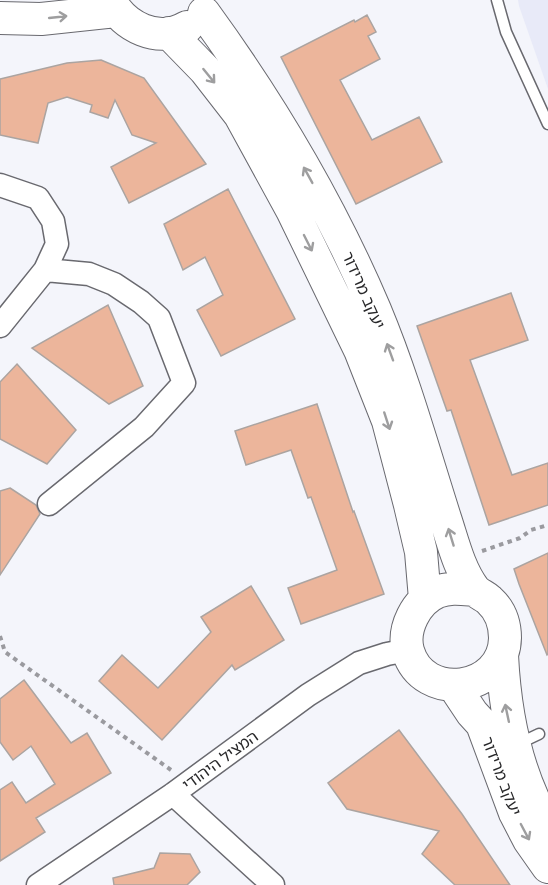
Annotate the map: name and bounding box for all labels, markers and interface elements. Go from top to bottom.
one-way arrow [48,12,68,23]
one-way arrow [202,68,216,83]
one-way arrow [302,167,313,185]
one-way arrow [303,233,315,251]
street label: יעקב מרידור [338,249,389,332]
one-way arrow [384,343,395,362]
one-way arrow [382,411,393,430]
one-way arrow [445,528,456,547]
one-way arrow [501,704,512,724]
street label: המציל היהודי [179,727,262,794]
street label: יעקב מרידור [478,734,525,818]
one-way arrow [519,823,531,840]

